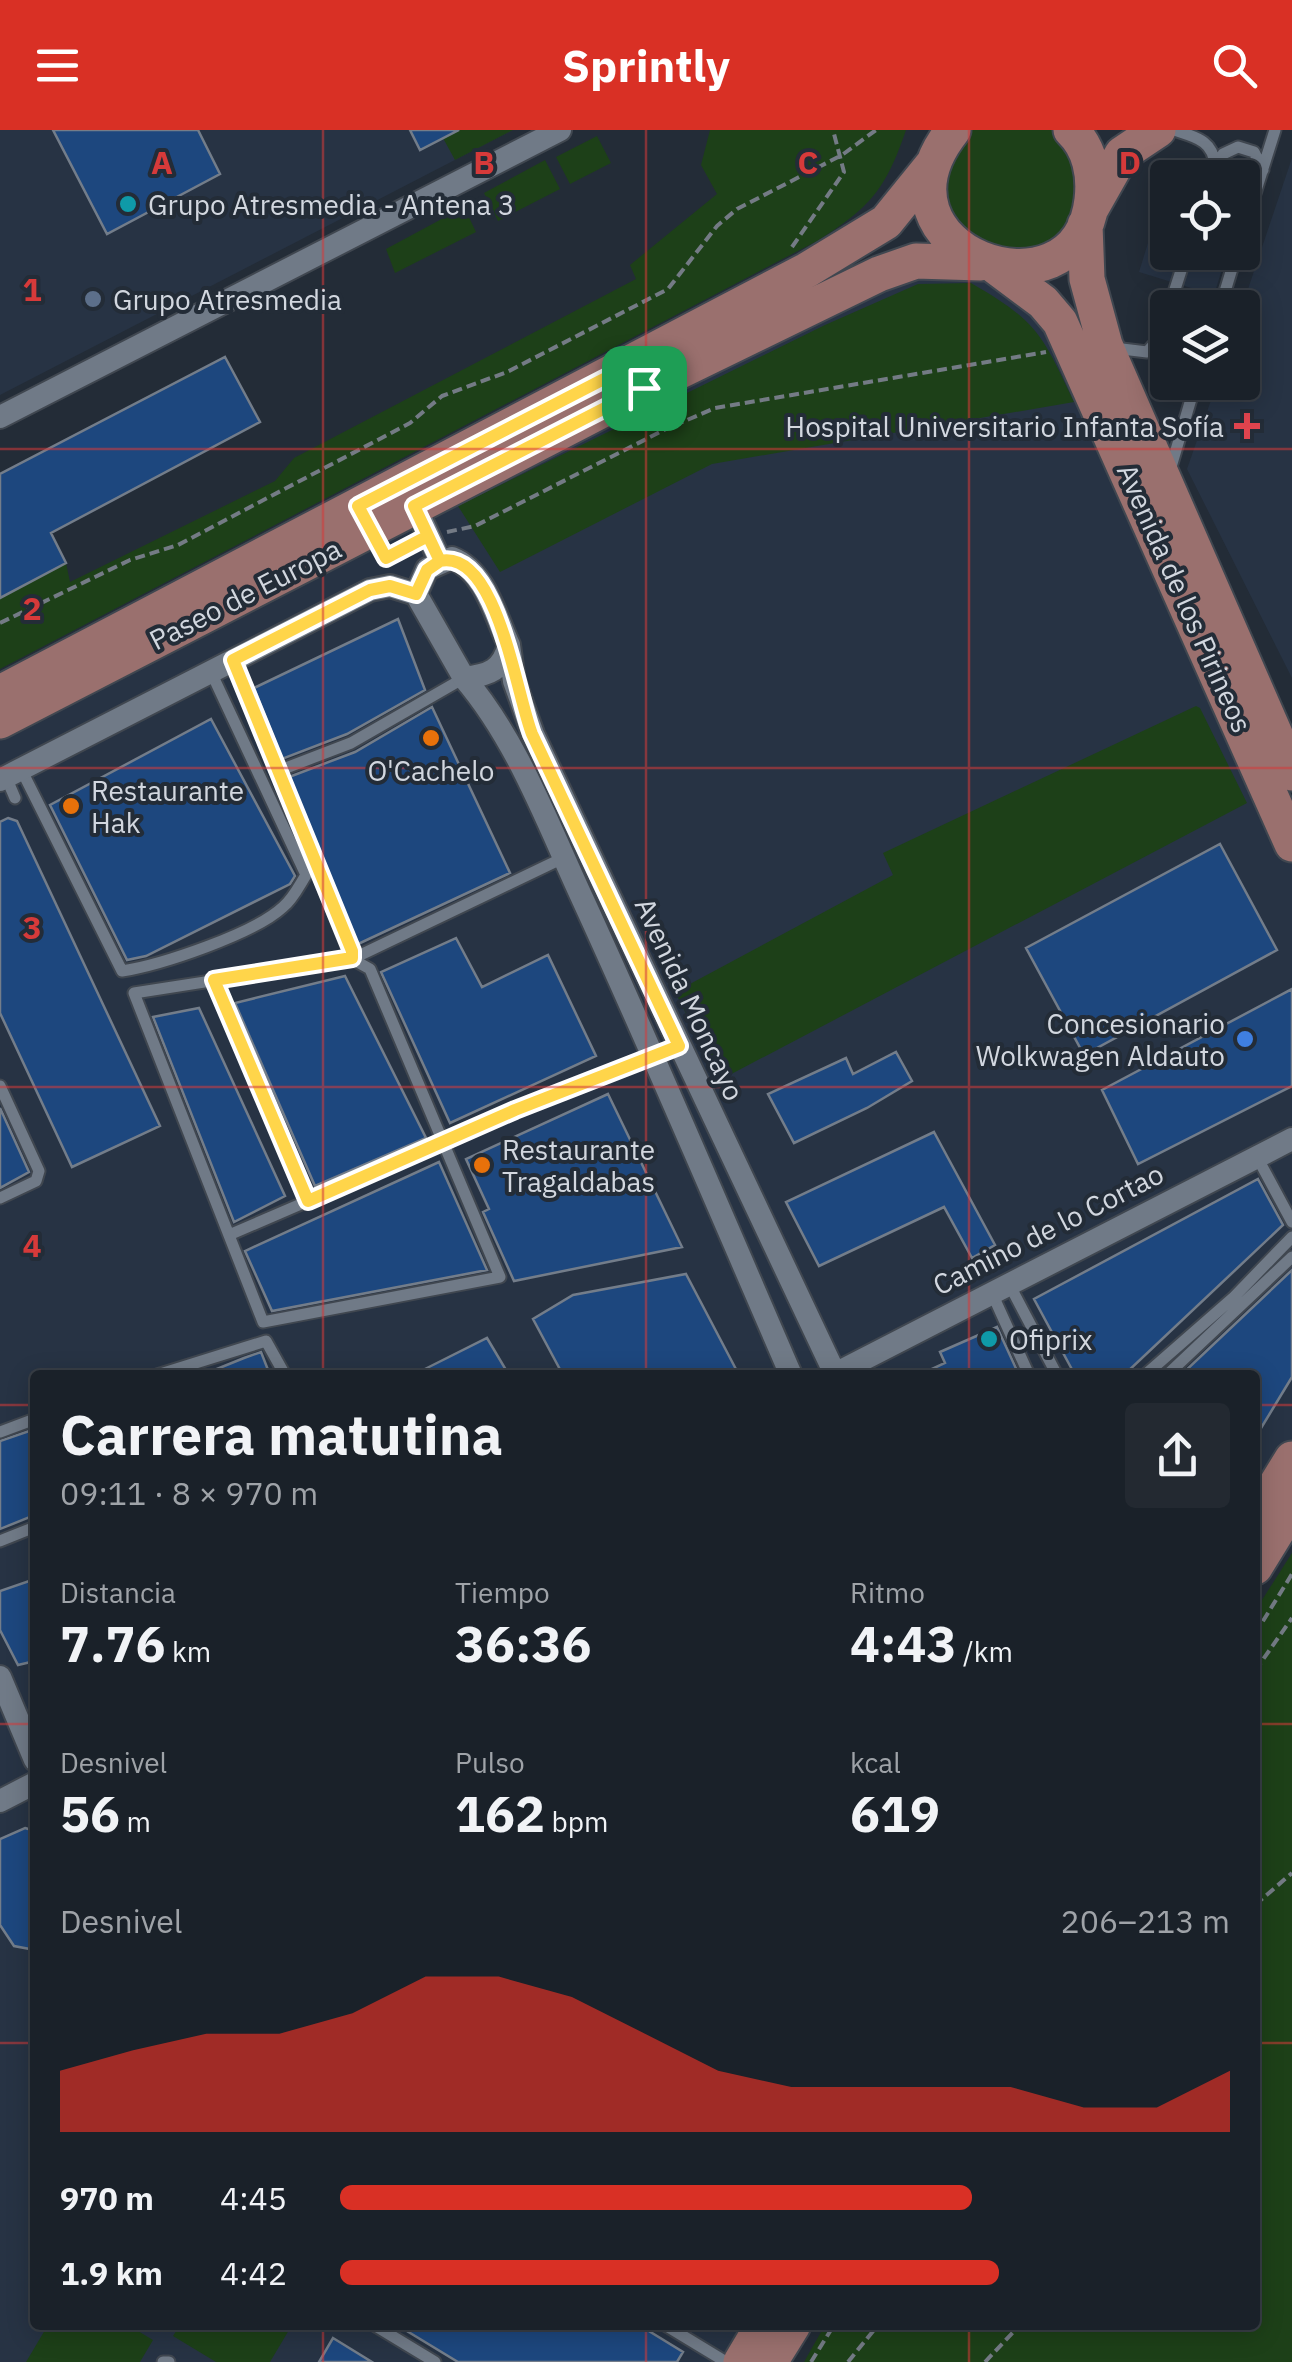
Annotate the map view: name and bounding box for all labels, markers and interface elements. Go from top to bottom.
text: Sprintly [562,36,730,94]
icon: menu [30,38,85,93]
icon: search [1207,38,1262,93]
text: A [151,141,173,183]
text: B [473,141,495,183]
text: C [798,141,818,183]
text: D [1119,141,1141,183]
map controls [1150,160,1260,400]
button: locate [1150,160,1260,270]
place label: Grupo Atresmedia - Antena 3 [148,186,515,223]
marker: Grupo Atresmedia - Antena 3 [117,193,139,215]
text: 1 [22,268,42,310]
place label: Grupo Atresmedia [113,281,342,318]
marker: Grupo Atresmedia [82,288,104,310]
button: layers [1150,290,1260,400]
pin [602,346,687,431]
icon: arrive [617,361,672,416]
place label: Hospital Universitario Infanta Sofía [785,408,1224,445]
marker: Hospital Universitario Infanta Sofía [1234,413,1260,439]
street label: Avenida de los Pirineos [1109,458,1261,738]
street label: Paseo de Europa [143,530,347,658]
text: 2 [22,587,42,629]
marker: O'Cachelo [420,727,442,749]
place label: O'Cachelo [367,752,495,789]
place label: Restaurante Hak [91,772,244,841]
marker: Restaurante Hak [60,795,82,817]
street label: Avenida Moncayo [627,892,753,1106]
text: 3 [22,906,42,948]
place label: Concesionario Wolkwagen Aldauto [976,1005,1225,1074]
marker: Concesionario Wolkwagen Aldauto [1234,1028,1256,1050]
place label: Restaurante Tragaldabas [502,1131,655,1200]
marker: Restaurante Tragaldabas [471,1154,493,1176]
street label: Camino de lo Cortao [926,1155,1170,1303]
text: 4 [22,1224,42,1266]
place label: Ofiprix [1009,1321,1092,1358]
marker: Ofiprix [978,1328,1000,1350]
text: Carrera matutina [60,1399,503,1470]
button: share [1125,1403,1230,1508]
text: 09:11 · 8 × 970 m [60,1472,318,1514]
text: Distancia [60,1574,176,1611]
text: Tiempo [455,1574,550,1611]
text: Ritmo [850,1574,925,1611]
text: 7.76 [60,1611,166,1676]
text: 36:36 [455,1611,592,1676]
text: 4:43 [850,1611,957,1676]
text: km [166,1633,211,1670]
text: /km [957,1633,1013,1670]
text: Desnivel [60,1744,167,1781]
text: Pulso [455,1744,525,1781]
text: kcal [850,1744,901,1781]
text: 56 [60,1781,120,1846]
text: 162 [455,1781,545,1846]
text: 619 [850,1781,940,1846]
text: m [120,1803,151,1840]
text: bpm [545,1803,609,1840]
text: Desnivel [60,1900,183,1942]
text: 206–213 m [1060,1900,1230,1942]
text: 970 m [60,2177,154,2219]
text: 4:45 [220,2177,287,2219]
text: 1.9 km [60,2252,163,2294]
text: 4:42 [220,2252,287,2294]

